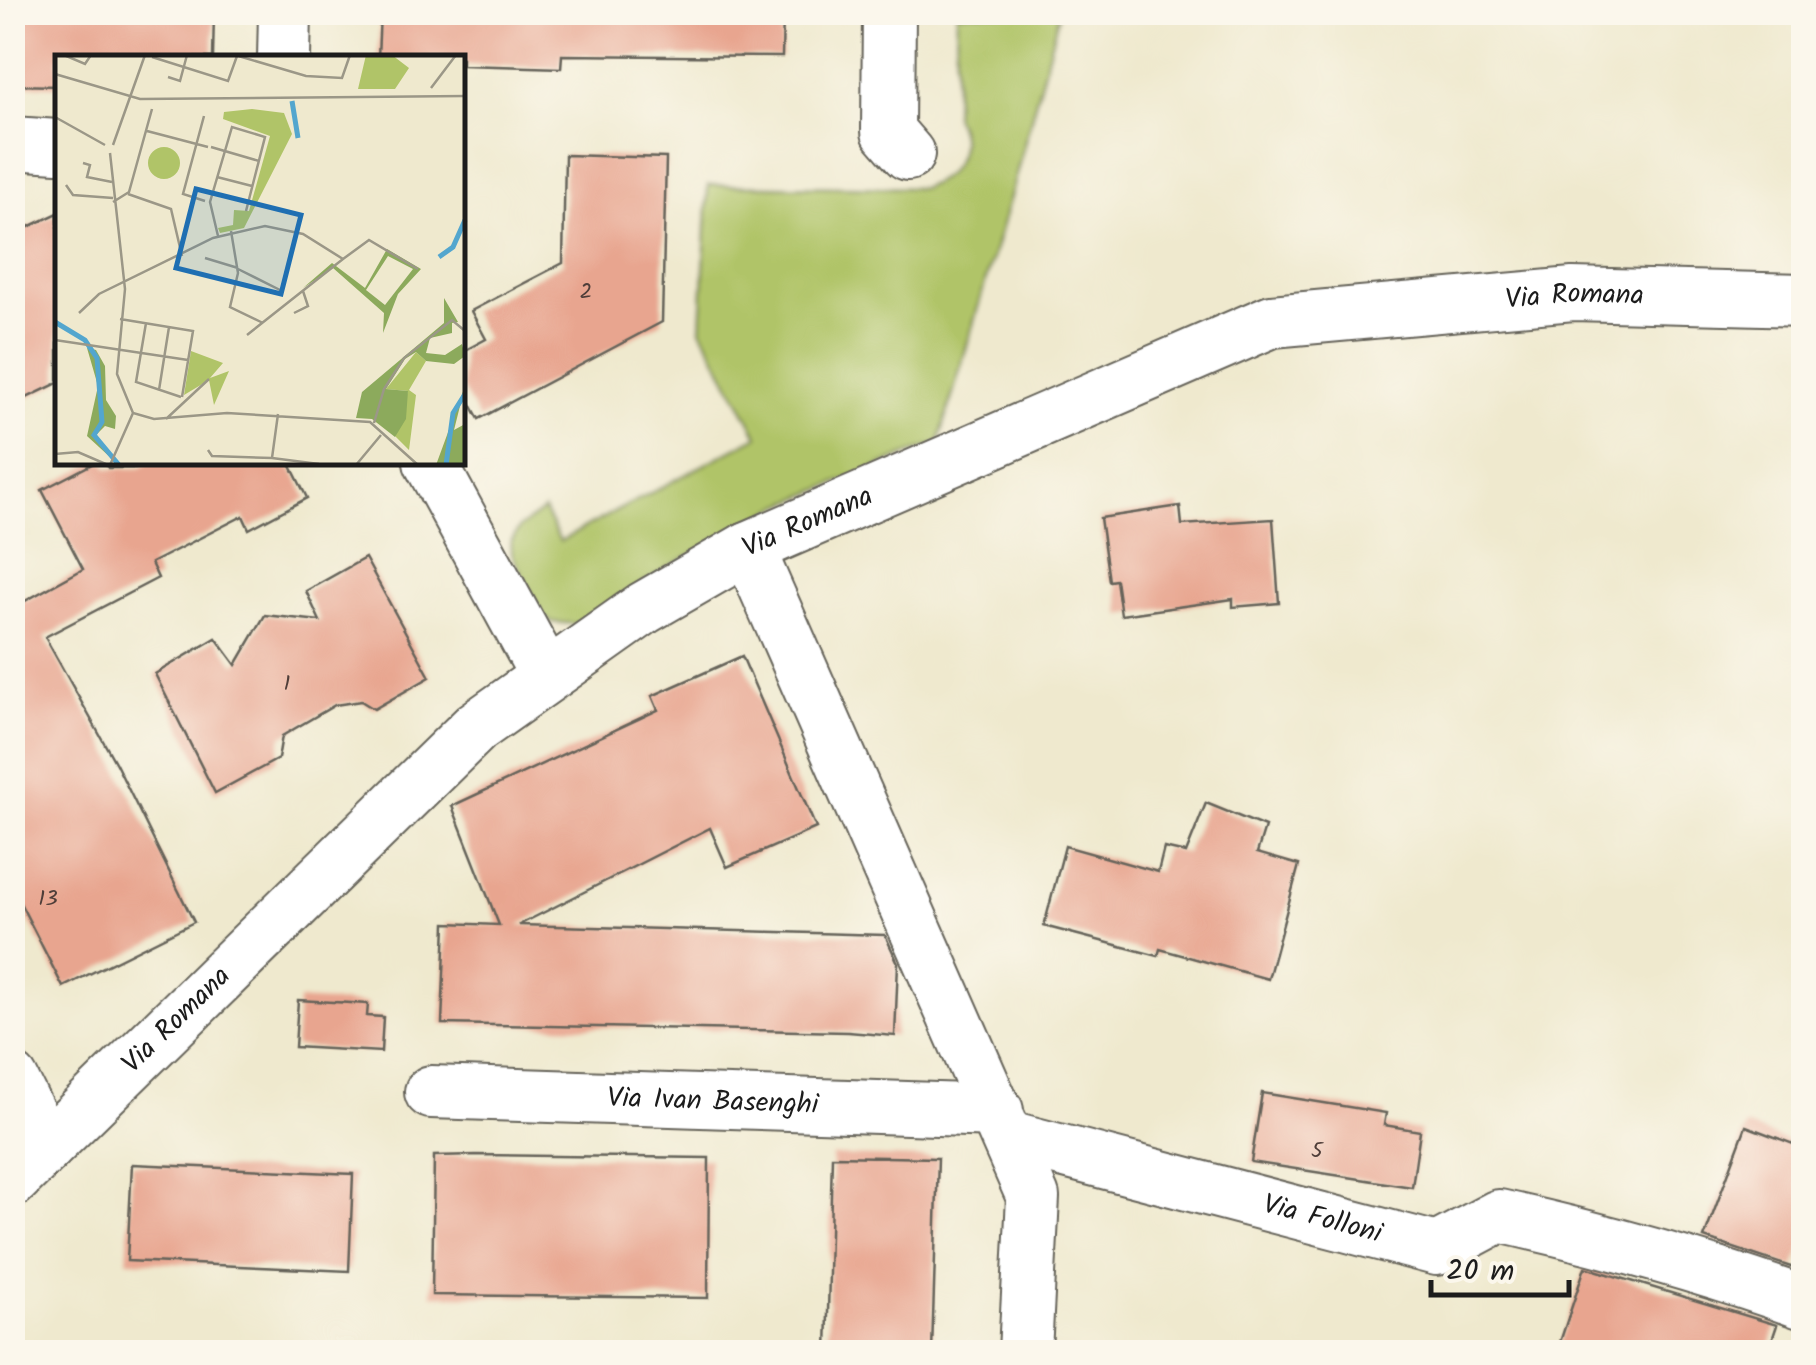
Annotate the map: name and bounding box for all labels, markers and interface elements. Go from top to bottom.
inset map [55,55,465,465]
street label: Via Romana [1504,271,1644,322]
house number: 2 [580,275,592,310]
street label: Via Romana [735,474,880,570]
house number: 1 [284,667,290,702]
house number: 13 [38,882,58,917]
street label: Via Romana [111,956,242,1085]
street label: Via Ivan Basenghi [607,1075,820,1128]
house number: 5 [1311,1134,1324,1169]
street label: Via Folloni [1258,1182,1388,1257]
scale bar [1431,1235,1568,1297]
text: 20 m [1446,1248,1514,1296]

